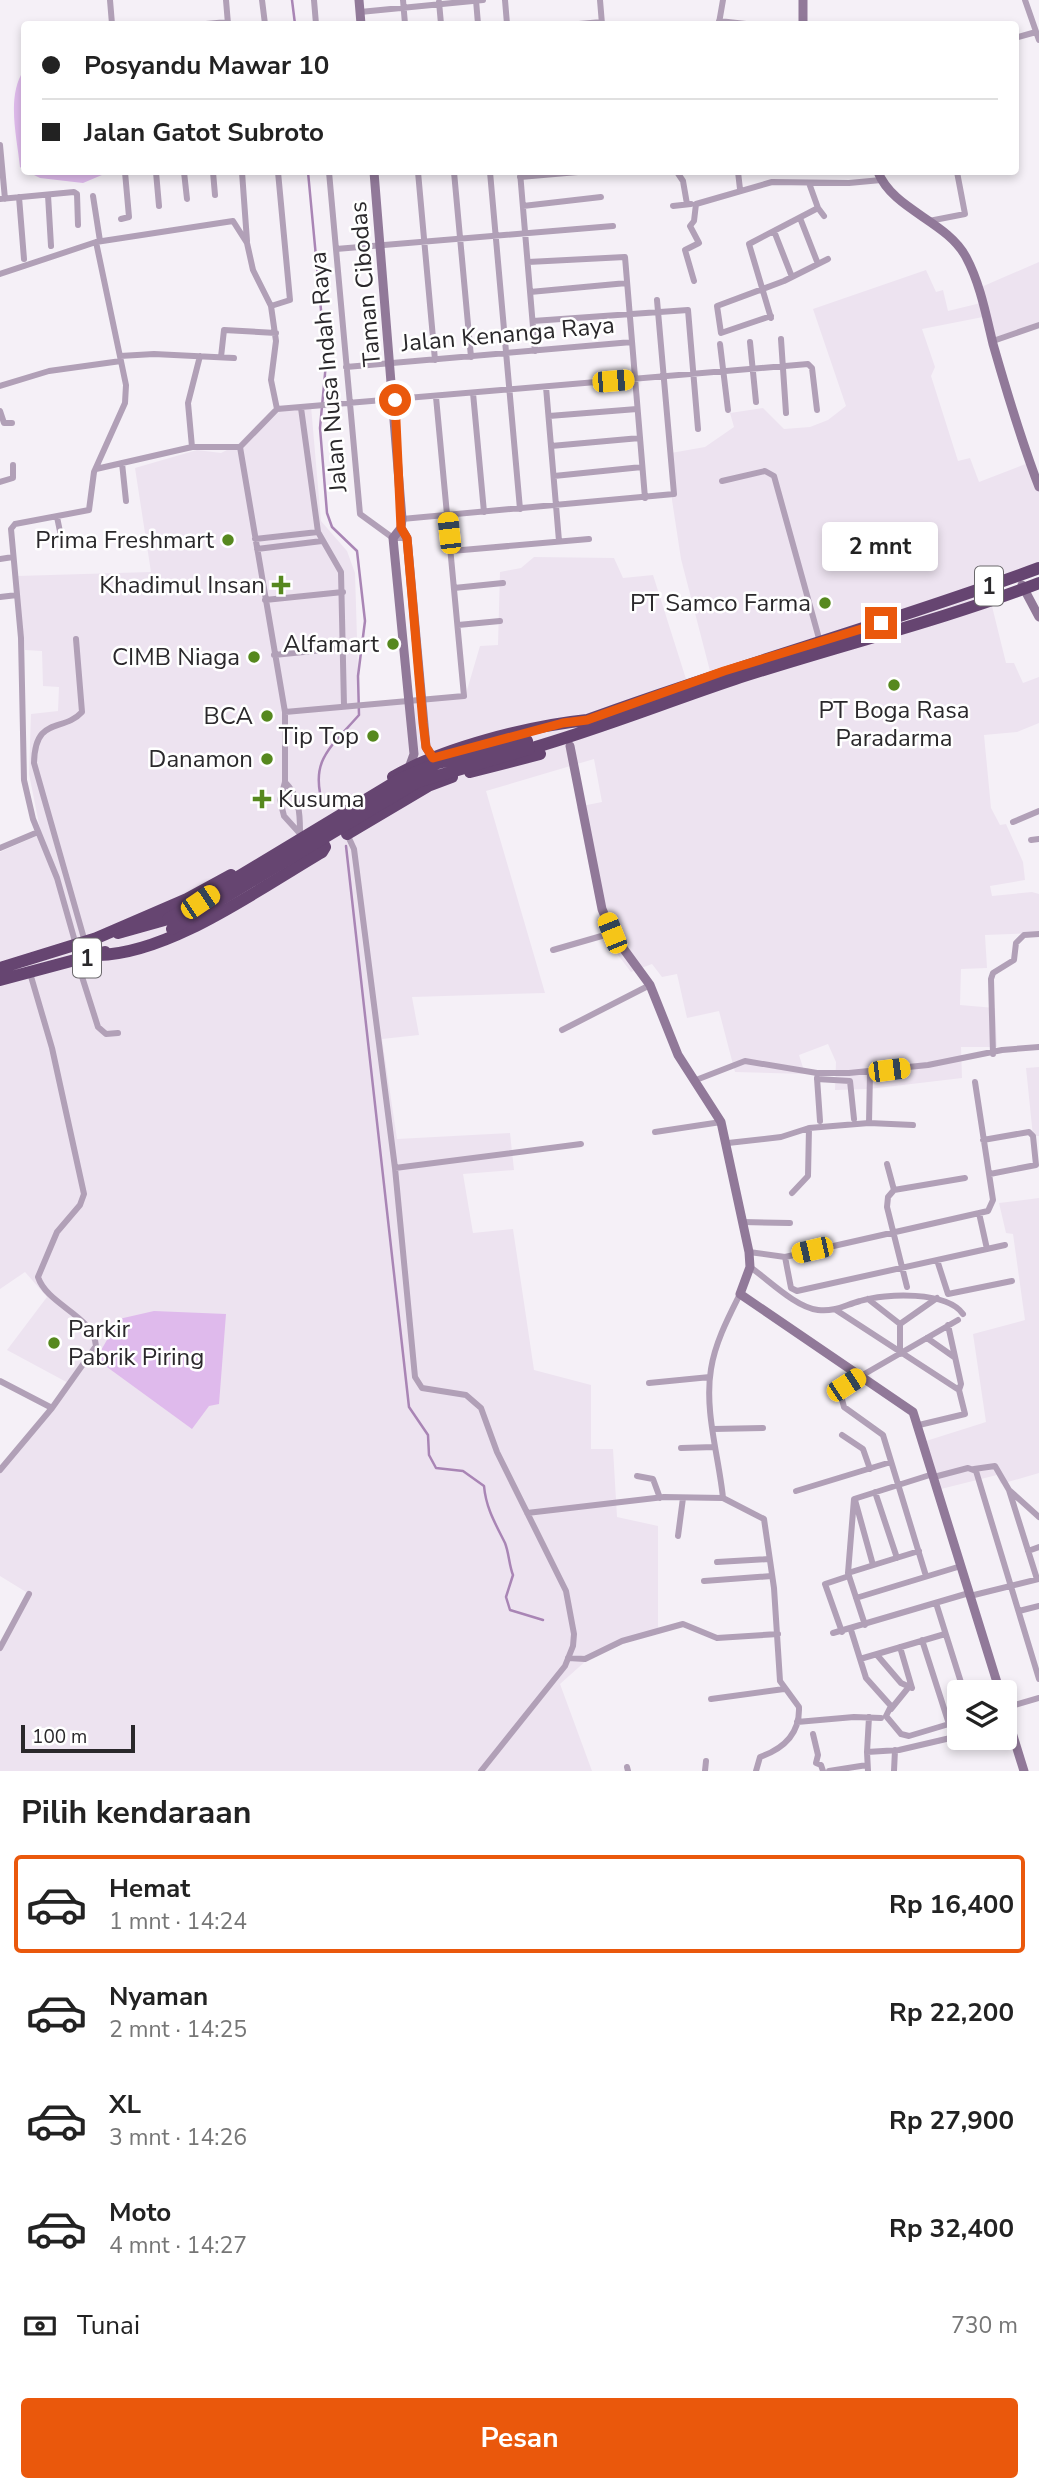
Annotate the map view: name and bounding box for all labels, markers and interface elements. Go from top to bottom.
text: Posyandu Mawar 10 [84,48,329,83]
text: Jalan Gatot Subroto [84,115,324,150]
street label: Taman Cibodas [342,200,388,368]
street label: Jalan Nusa Indah Raya [302,250,355,495]
street label: Jalan Kenanga Raya [399,309,616,359]
car [592,369,635,393]
route start [379,384,411,416]
car [437,511,462,555]
callout: 2 mnt [823,522,939,570]
place label: Prima Freshmart [35,524,215,556]
text: 2 mnt [849,531,911,562]
marker: Prima Freshmart [220,532,236,548]
road number: 1 [975,566,1003,606]
place label: Khadimul Insan [99,569,265,601]
marker: Khadimul Insan [271,575,291,595]
place label: PT Samco Farma [630,587,811,619]
marker: PT Samco Farma [817,595,833,611]
route end [865,607,897,639]
place label: Alfamart [283,628,380,660]
marker: Alfamart [385,636,401,652]
place label: CIMB Niaga [112,641,240,673]
marker: CIMB Niaga [246,649,262,665]
marker: PT Boga Rasa Paradarma [886,677,902,693]
place label: PT Boga Rasa Paradarma [819,694,969,754]
place label: BCA [204,700,253,732]
marker: BCA [259,708,275,724]
place label: Tip Top [279,720,359,752]
marker: Tip Top [365,728,381,744]
place label: Danamon [149,743,253,775]
marker: Danamon [259,751,275,767]
place label: Kusuma [278,783,365,815]
marker: Kusuma [252,789,272,809]
car [177,882,224,922]
car [595,910,630,956]
road number: 1 [73,939,101,978]
car [867,1057,912,1083]
car [790,1235,835,1265]
place label: Parkir Pabrik Piring [68,1313,204,1373]
marker: Parkir Pabrik Piring [46,1335,62,1351]
car [823,1365,870,1405]
map controls [947,1680,1017,1750]
button: layers [947,1680,1017,1750]
scale bar [21,1722,135,1754]
text: 100 m [32,1724,87,1750]
text: Pilih kendaraan [21,1791,251,1834]
text: Hemat [109,1871,190,1906]
icon: car [25,1873,88,1936]
text: Rp 16,400 [889,1887,1014,1922]
text: 1 mnt · 14:24 [109,1906,247,1937]
text: Nyaman [109,1979,208,2014]
icon: car [25,1981,88,2044]
text: Rp 22,200 [889,1995,1014,2030]
text: 2 mnt · 14:25 [109,2014,247,2045]
text: XL [109,2087,141,2122]
icon: car [25,2089,88,2152]
text: Rp 27,900 [889,2103,1014,2138]
text: 3 mnt · 14:26 [109,2122,247,2153]
text: Moto [109,2195,171,2230]
icon: car [25,2197,88,2260]
text: Rp 32,400 [889,2211,1014,2246]
text: 4 mnt · 14:27 [109,2230,247,2261]
icon: cash [21,2307,59,2345]
text: Tunai [77,2308,140,2343]
text: 730 m [951,2310,1018,2341]
button: Pesan [21,2398,1018,2478]

